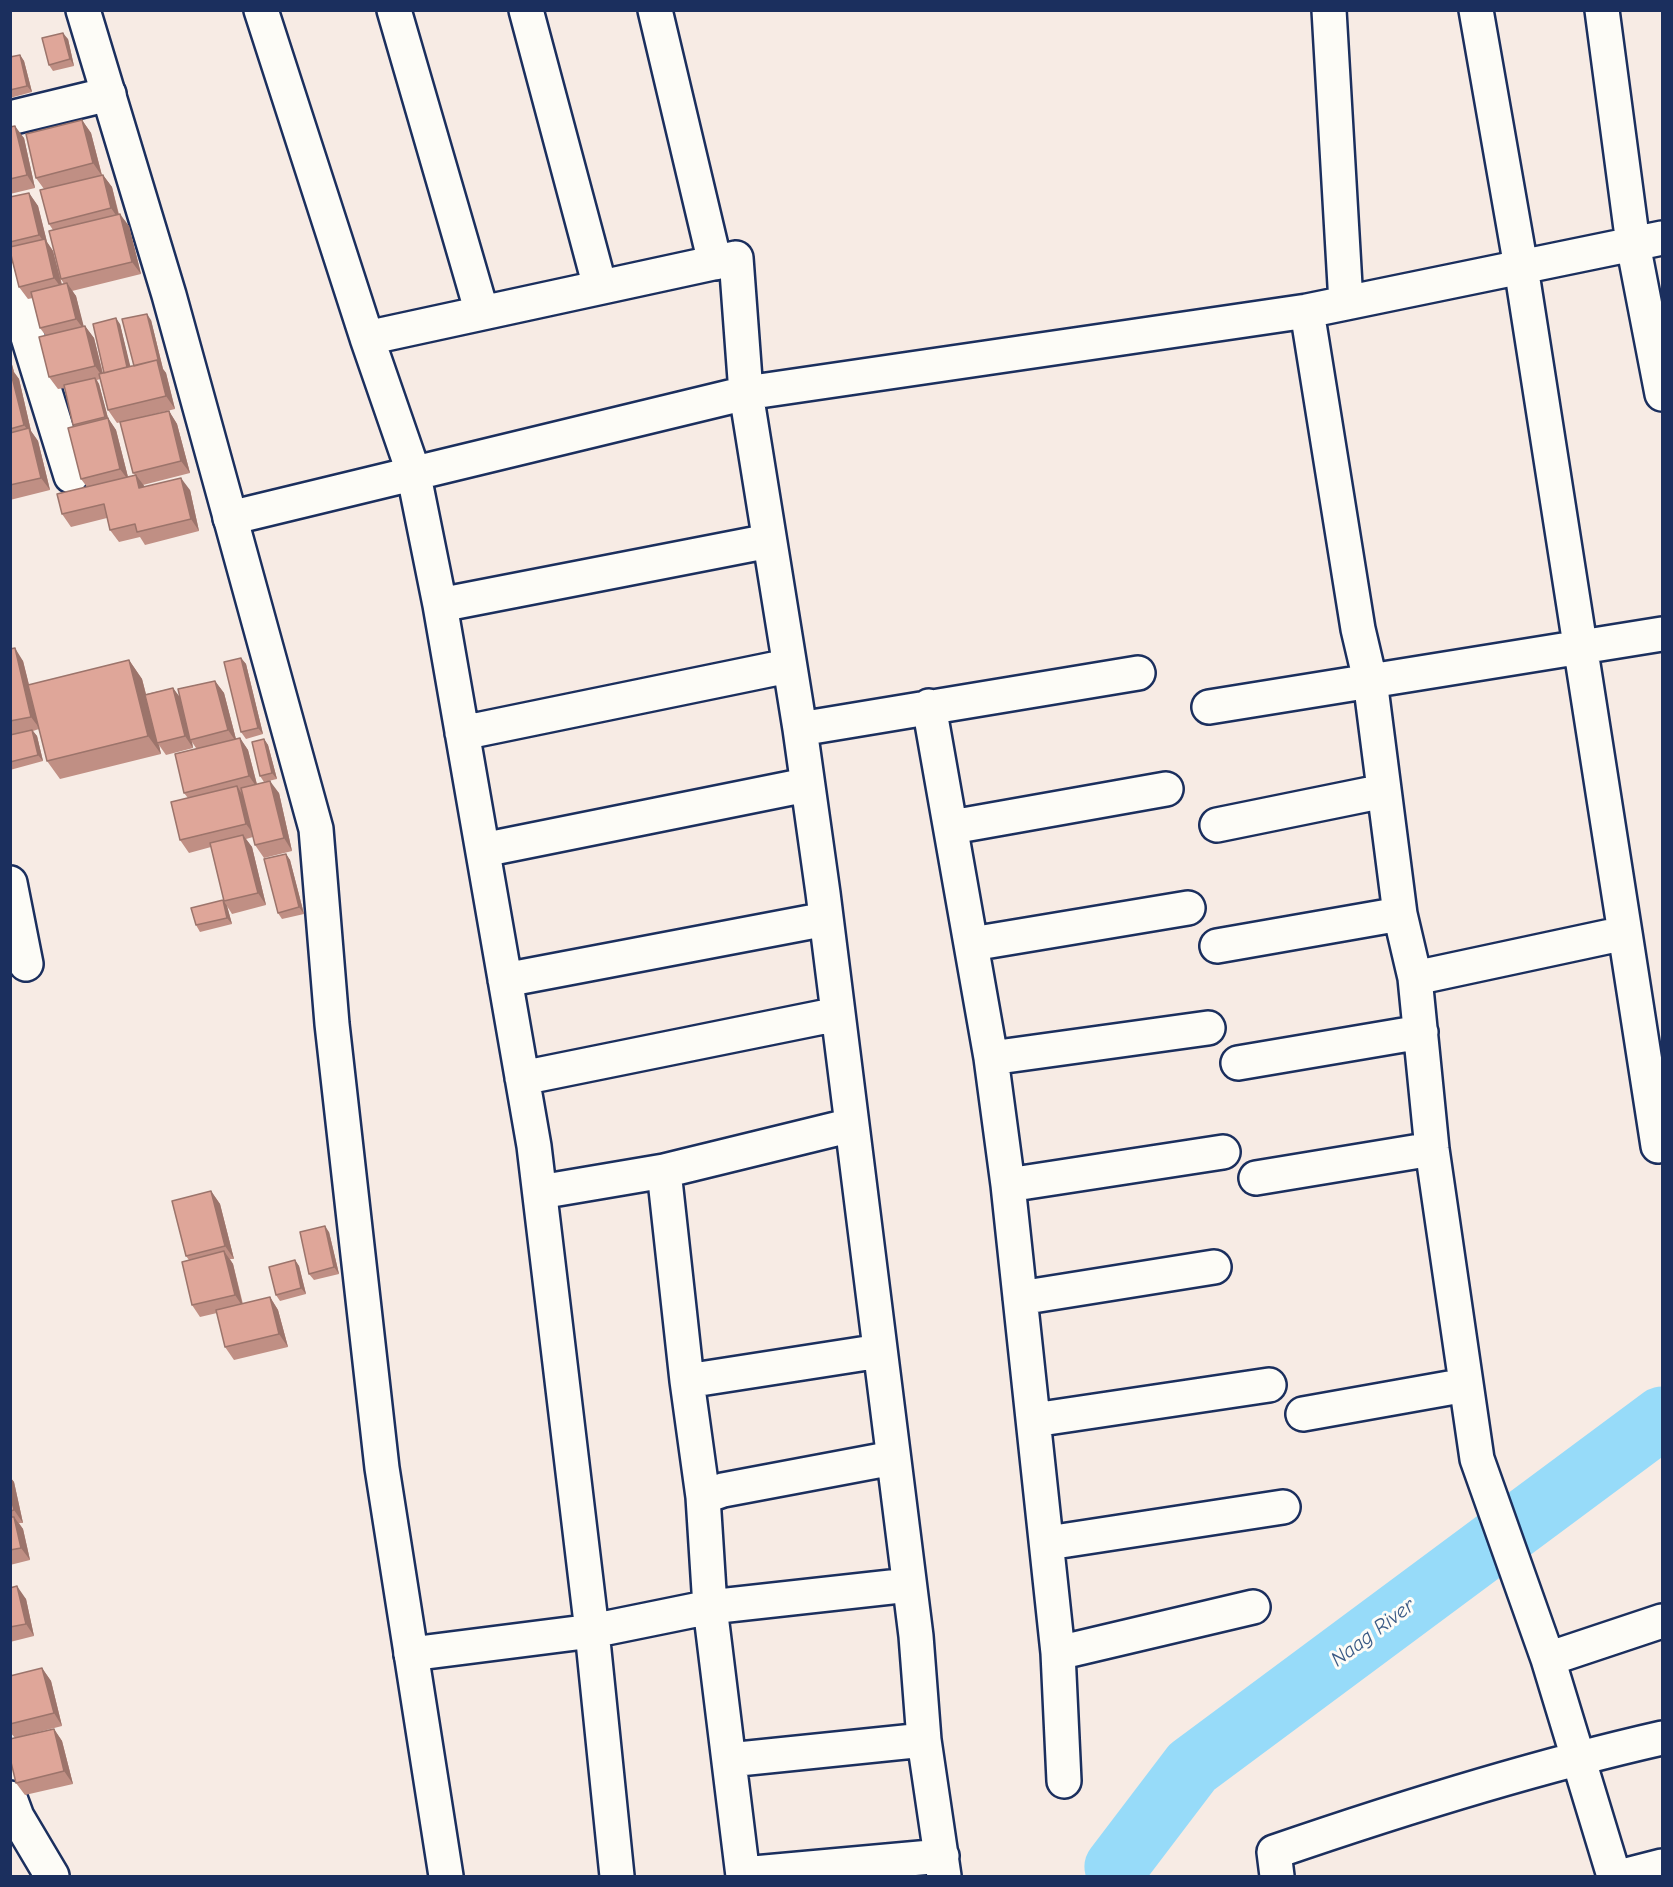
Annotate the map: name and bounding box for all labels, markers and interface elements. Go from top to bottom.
water label: Naag River [1326,1593,1420,1673]

